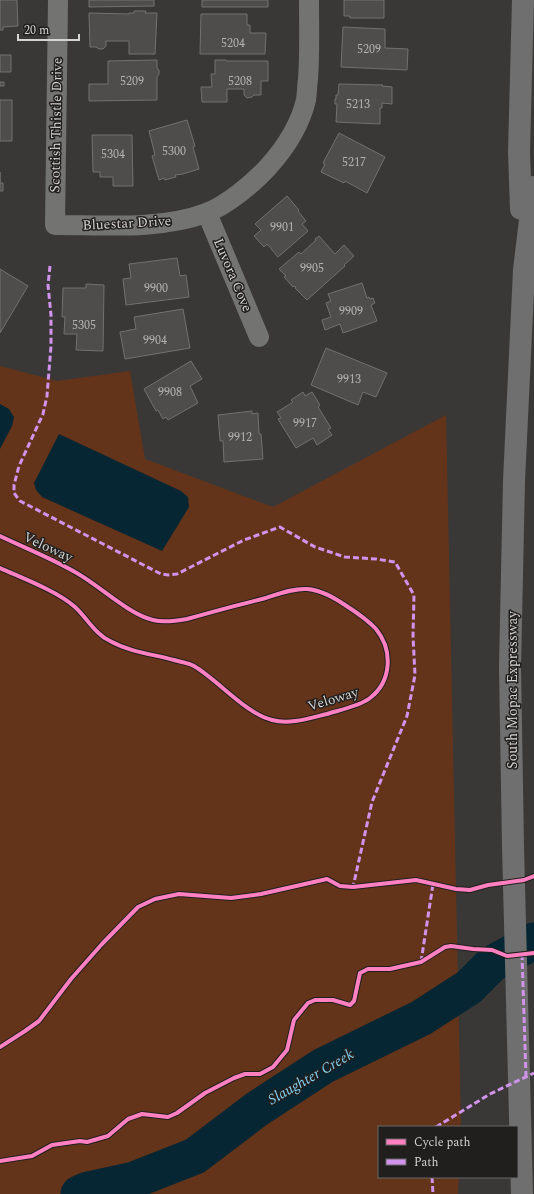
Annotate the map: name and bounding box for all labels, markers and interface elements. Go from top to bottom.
scale bar [18,16,79,42]
text: 20 m [24,21,49,40]
house number: 5204 [221,34,245,53]
house number: 5209 [357,40,381,59]
street label: Scottish Thistle Drive [44,57,68,193]
house number: 5209 [120,72,144,91]
house number: 5208 [228,72,252,91]
house number: 5213 [346,95,370,114]
house number: 5300 [162,142,186,161]
house number: 5304 [101,145,125,164]
house number: 5217 [342,153,366,172]
street label: Bluestar Drive [82,210,172,236]
house number: 9901 [270,218,294,237]
street label: Luvora Cove [208,235,258,315]
house number: 9905 [300,259,324,278]
house number: 9900 [144,279,168,298]
house number: 9909 [339,302,363,321]
house number: 5305 [72,316,96,335]
house number: 9904 [143,331,167,350]
house number: 9913 [337,370,361,389]
house number: 9908 [158,383,182,402]
house number: 9917 [293,414,317,433]
house number: 9912 [228,428,252,447]
street label: Veloway [20,526,77,568]
street label: South Mopac Expressway [502,610,523,769]
street label: Veloway [305,681,362,717]
water label: Slaughter Creek [264,1043,358,1111]
legend [378,1126,518,1178]
text: Cycle path [414,1133,471,1152]
text: Path [414,1153,439,1172]

